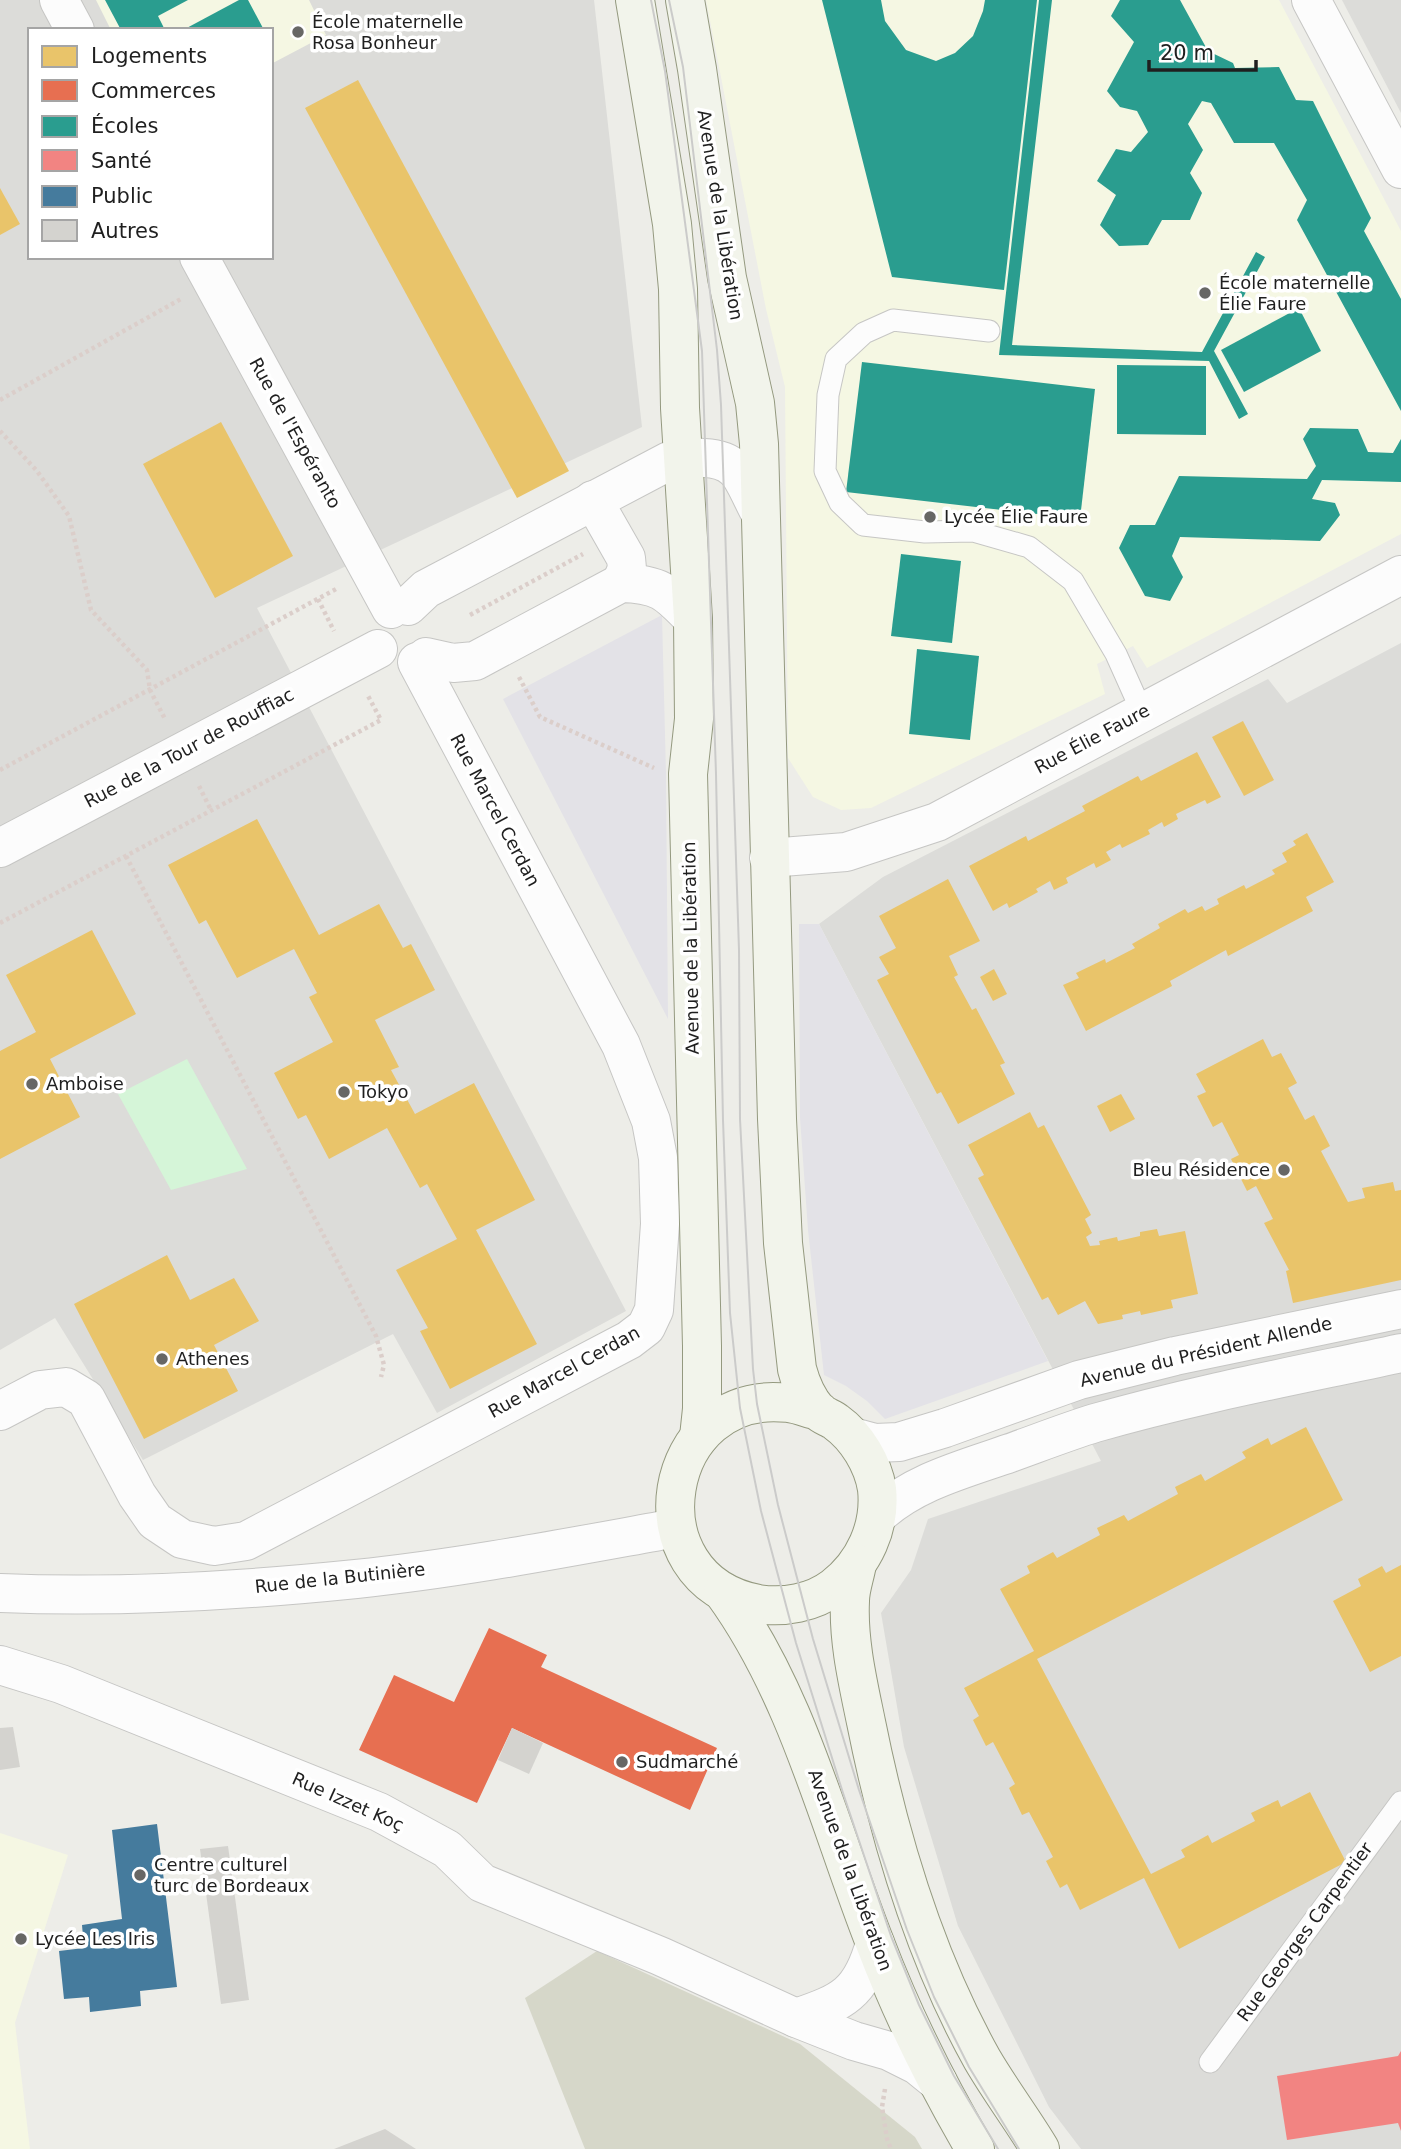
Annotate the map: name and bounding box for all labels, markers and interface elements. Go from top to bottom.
place label: École maternelle Rosa Bonheur [312,11,463,53]
marker: École maternelle Rosa Bonheur [290,24,306,40]
legend [28,28,273,259]
scale bar [1149,28,1256,72]
text: 20 m [1160,41,1214,65]
text: Logements [91,44,207,68]
text: Commerces [91,79,216,103]
street label: Avenue de la Libération [693,108,748,322]
text: Écoles [91,113,158,138]
text: Santé [91,149,152,173]
text: Public [91,184,153,208]
text: Autres [91,219,159,243]
place label: École maternelle Élie Faure [1219,272,1370,314]
marker: École maternelle Élie Faure [1197,285,1213,301]
street label: Rue de l'Espéranto [245,354,346,512]
place label: Lycée Élie Faure [944,506,1088,527]
marker: Lycée Élie Faure [922,509,938,525]
street label: Rue de la Tour de Rouffiac [81,683,297,812]
street label: Rue Élie Faure [1031,699,1153,778]
street label: Rue Marcel Cerdan [446,730,545,890]
street label: Avenue de la Libération [678,841,703,1055]
place label: Amboise [46,1073,124,1094]
marker: Amboise [24,1076,40,1092]
place label: Tokyo [357,1081,408,1102]
marker: Tokyo [336,1084,352,1100]
place label: Bleu Résidence [1132,1159,1270,1180]
marker: Bleu Résidence [1276,1162,1292,1178]
street label: Avenue du Président Allende [1078,1312,1334,1391]
street label: Rue Marcel Cerdan [484,1321,643,1422]
place label: Athenes [176,1348,249,1369]
marker: Athenes [154,1351,170,1367]
street label: Rue de la Butinière [254,1558,426,1597]
place label: Sudmarché [636,1751,738,1772]
marker: Sudmarché [614,1754,630,1770]
street label: Avenue de la Libération [804,1766,897,1974]
street label: Rue Izzet Koç [289,1768,407,1835]
street label: Rue Georges Carpentier [1233,1838,1377,2025]
place label: Centre culturel turc de Bordeaux [154,1854,310,1896]
marker: Centre culturel turc de Bordeaux [132,1867,148,1883]
place label: Lycée Les Iris [35,1928,155,1949]
marker: Lycée Les Iris [13,1931,29,1947]

